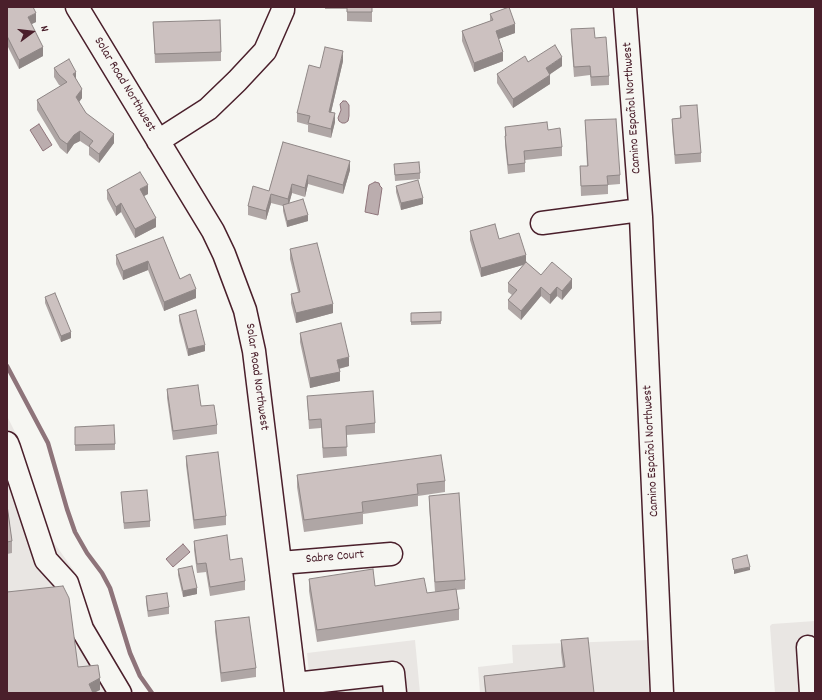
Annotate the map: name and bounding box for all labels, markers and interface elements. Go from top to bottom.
north arrow [12,12,52,52]
text: N [35,24,52,34]
street label: Solar Road Northwest [90,35,158,135]
street label: Camino Español Northwest [621,42,645,174]
street label: Solar Road Northwest [241,322,271,432]
street label: Camino Español Northwest [641,385,663,517]
street label: Sabre Court [305,548,365,568]

